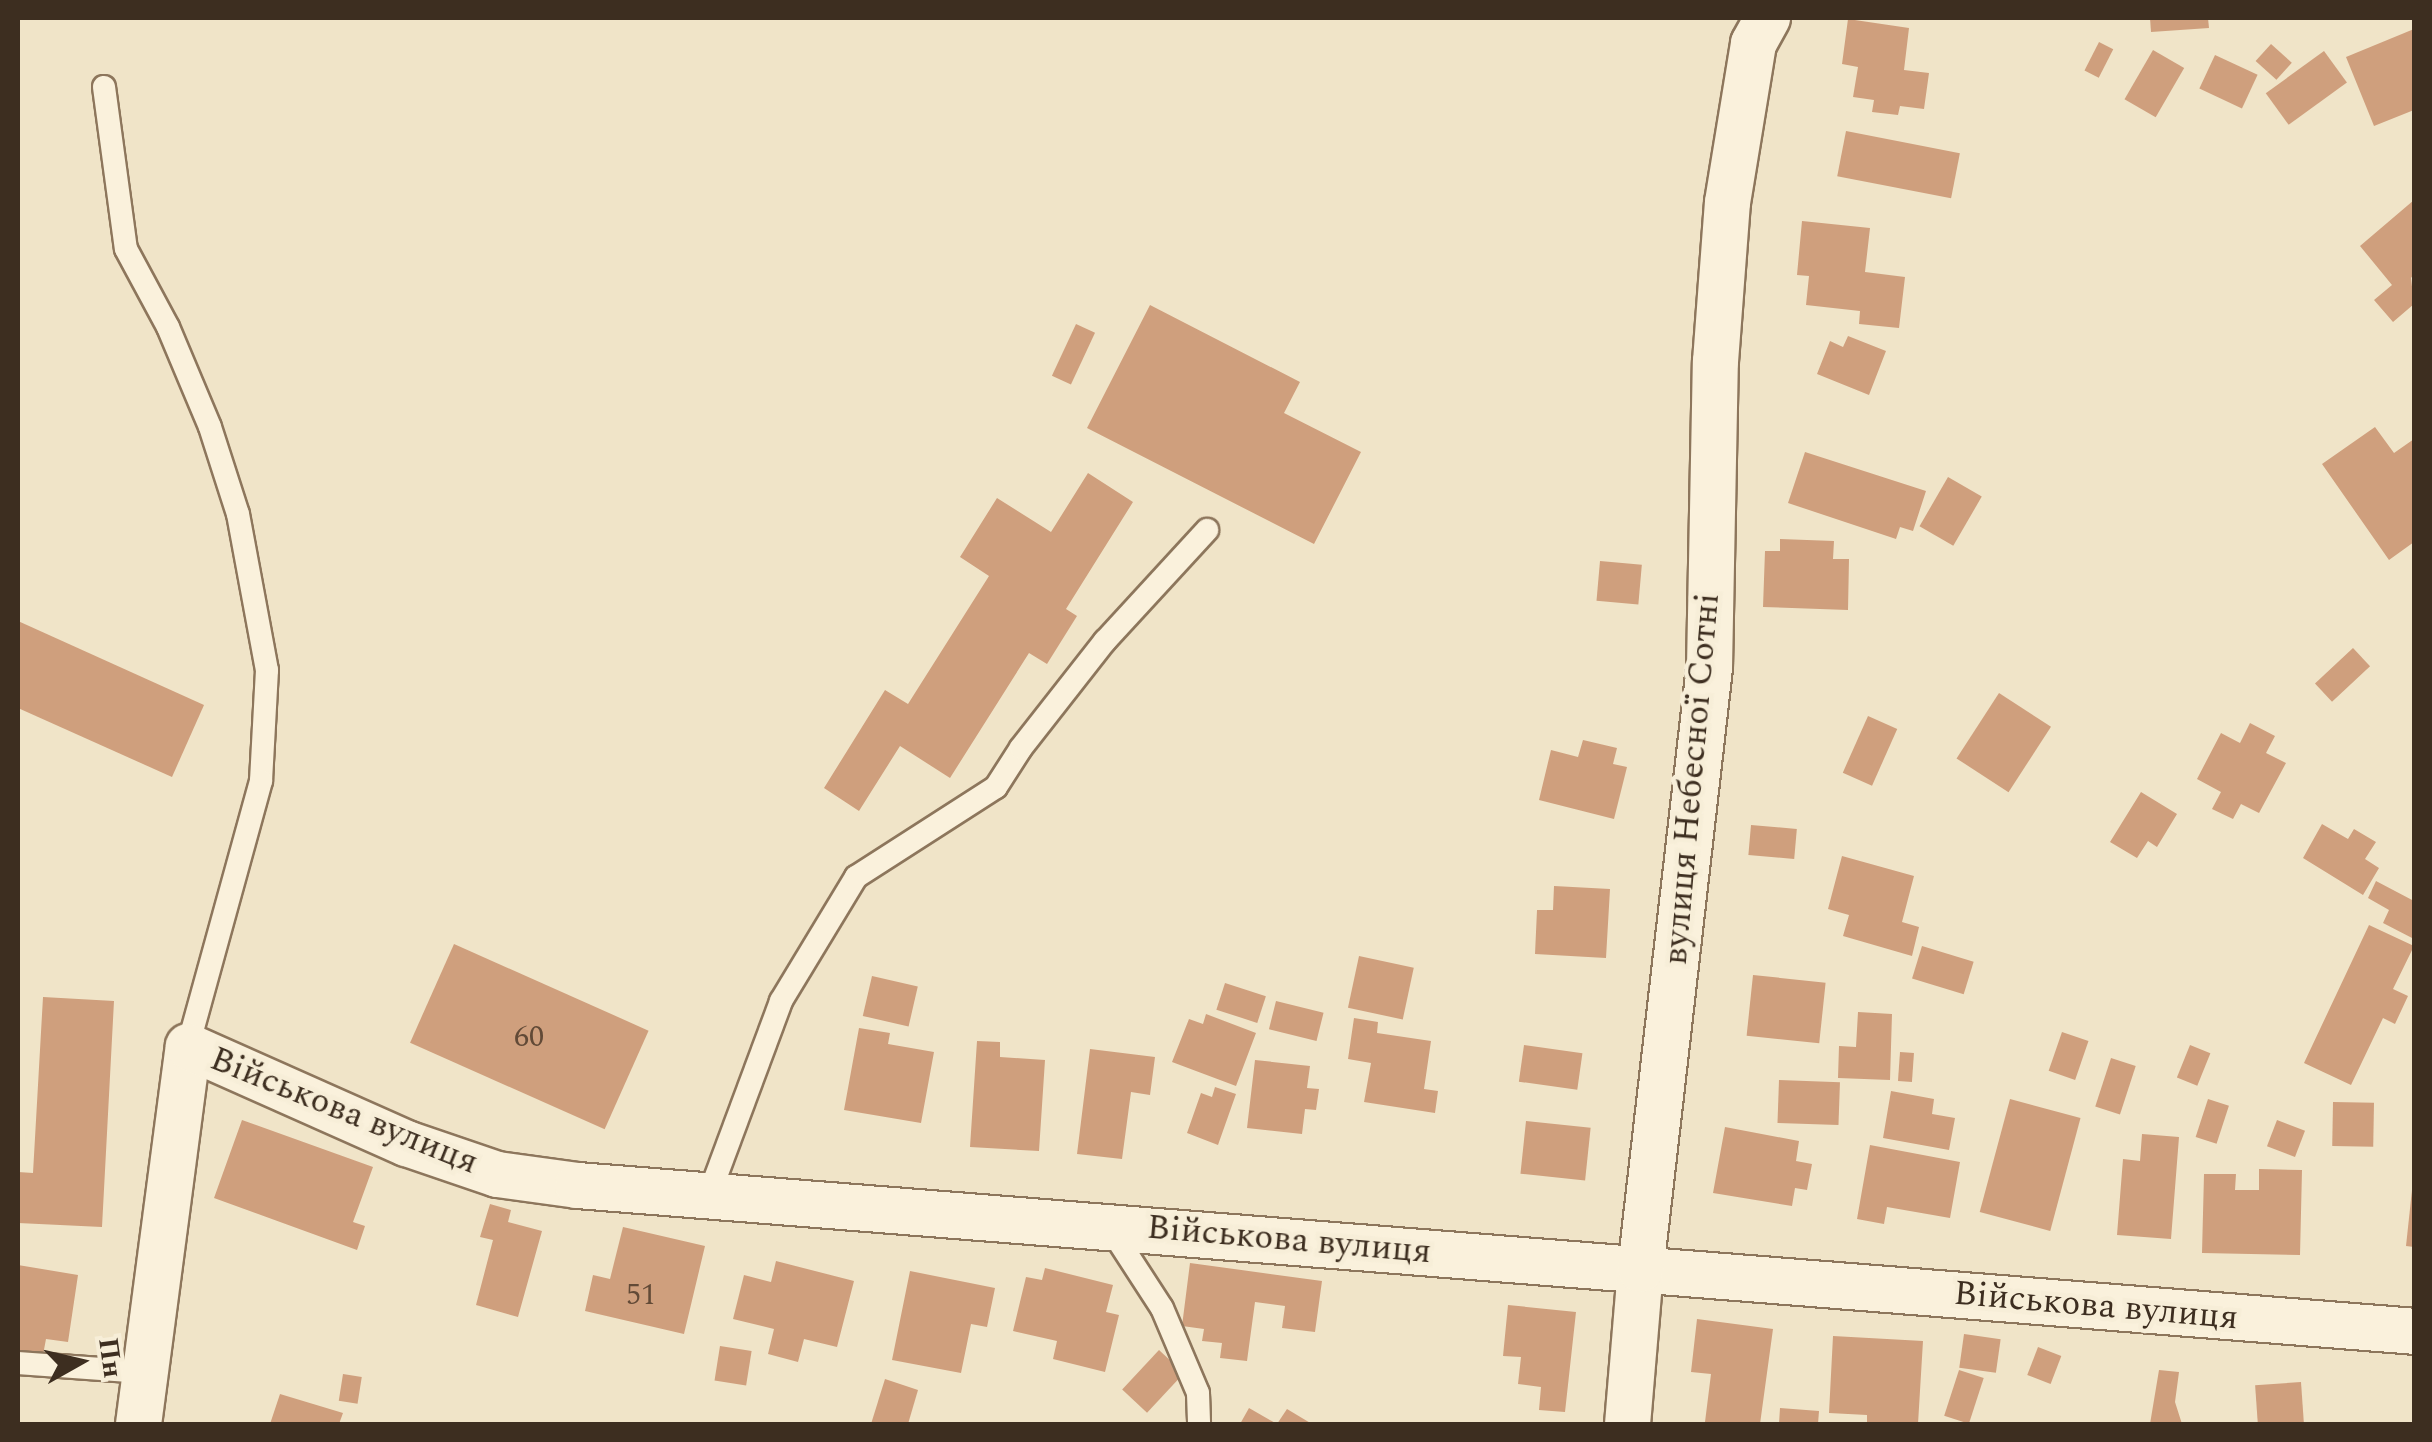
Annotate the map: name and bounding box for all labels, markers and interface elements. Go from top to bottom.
street label: вулиця Небесної Сотні [1655,591,1729,967]
house number: 60 [514,1019,544,1055]
street label: Військова вулиця [204,1038,484,1184]
street label: Військова вулиця [1145,1207,1433,1273]
street label: Військова вулиця [1952,1273,2240,1339]
house number: 51 [626,1277,656,1313]
north arrow [30,1312,130,1412]
text: Пн [86,1335,134,1381]

